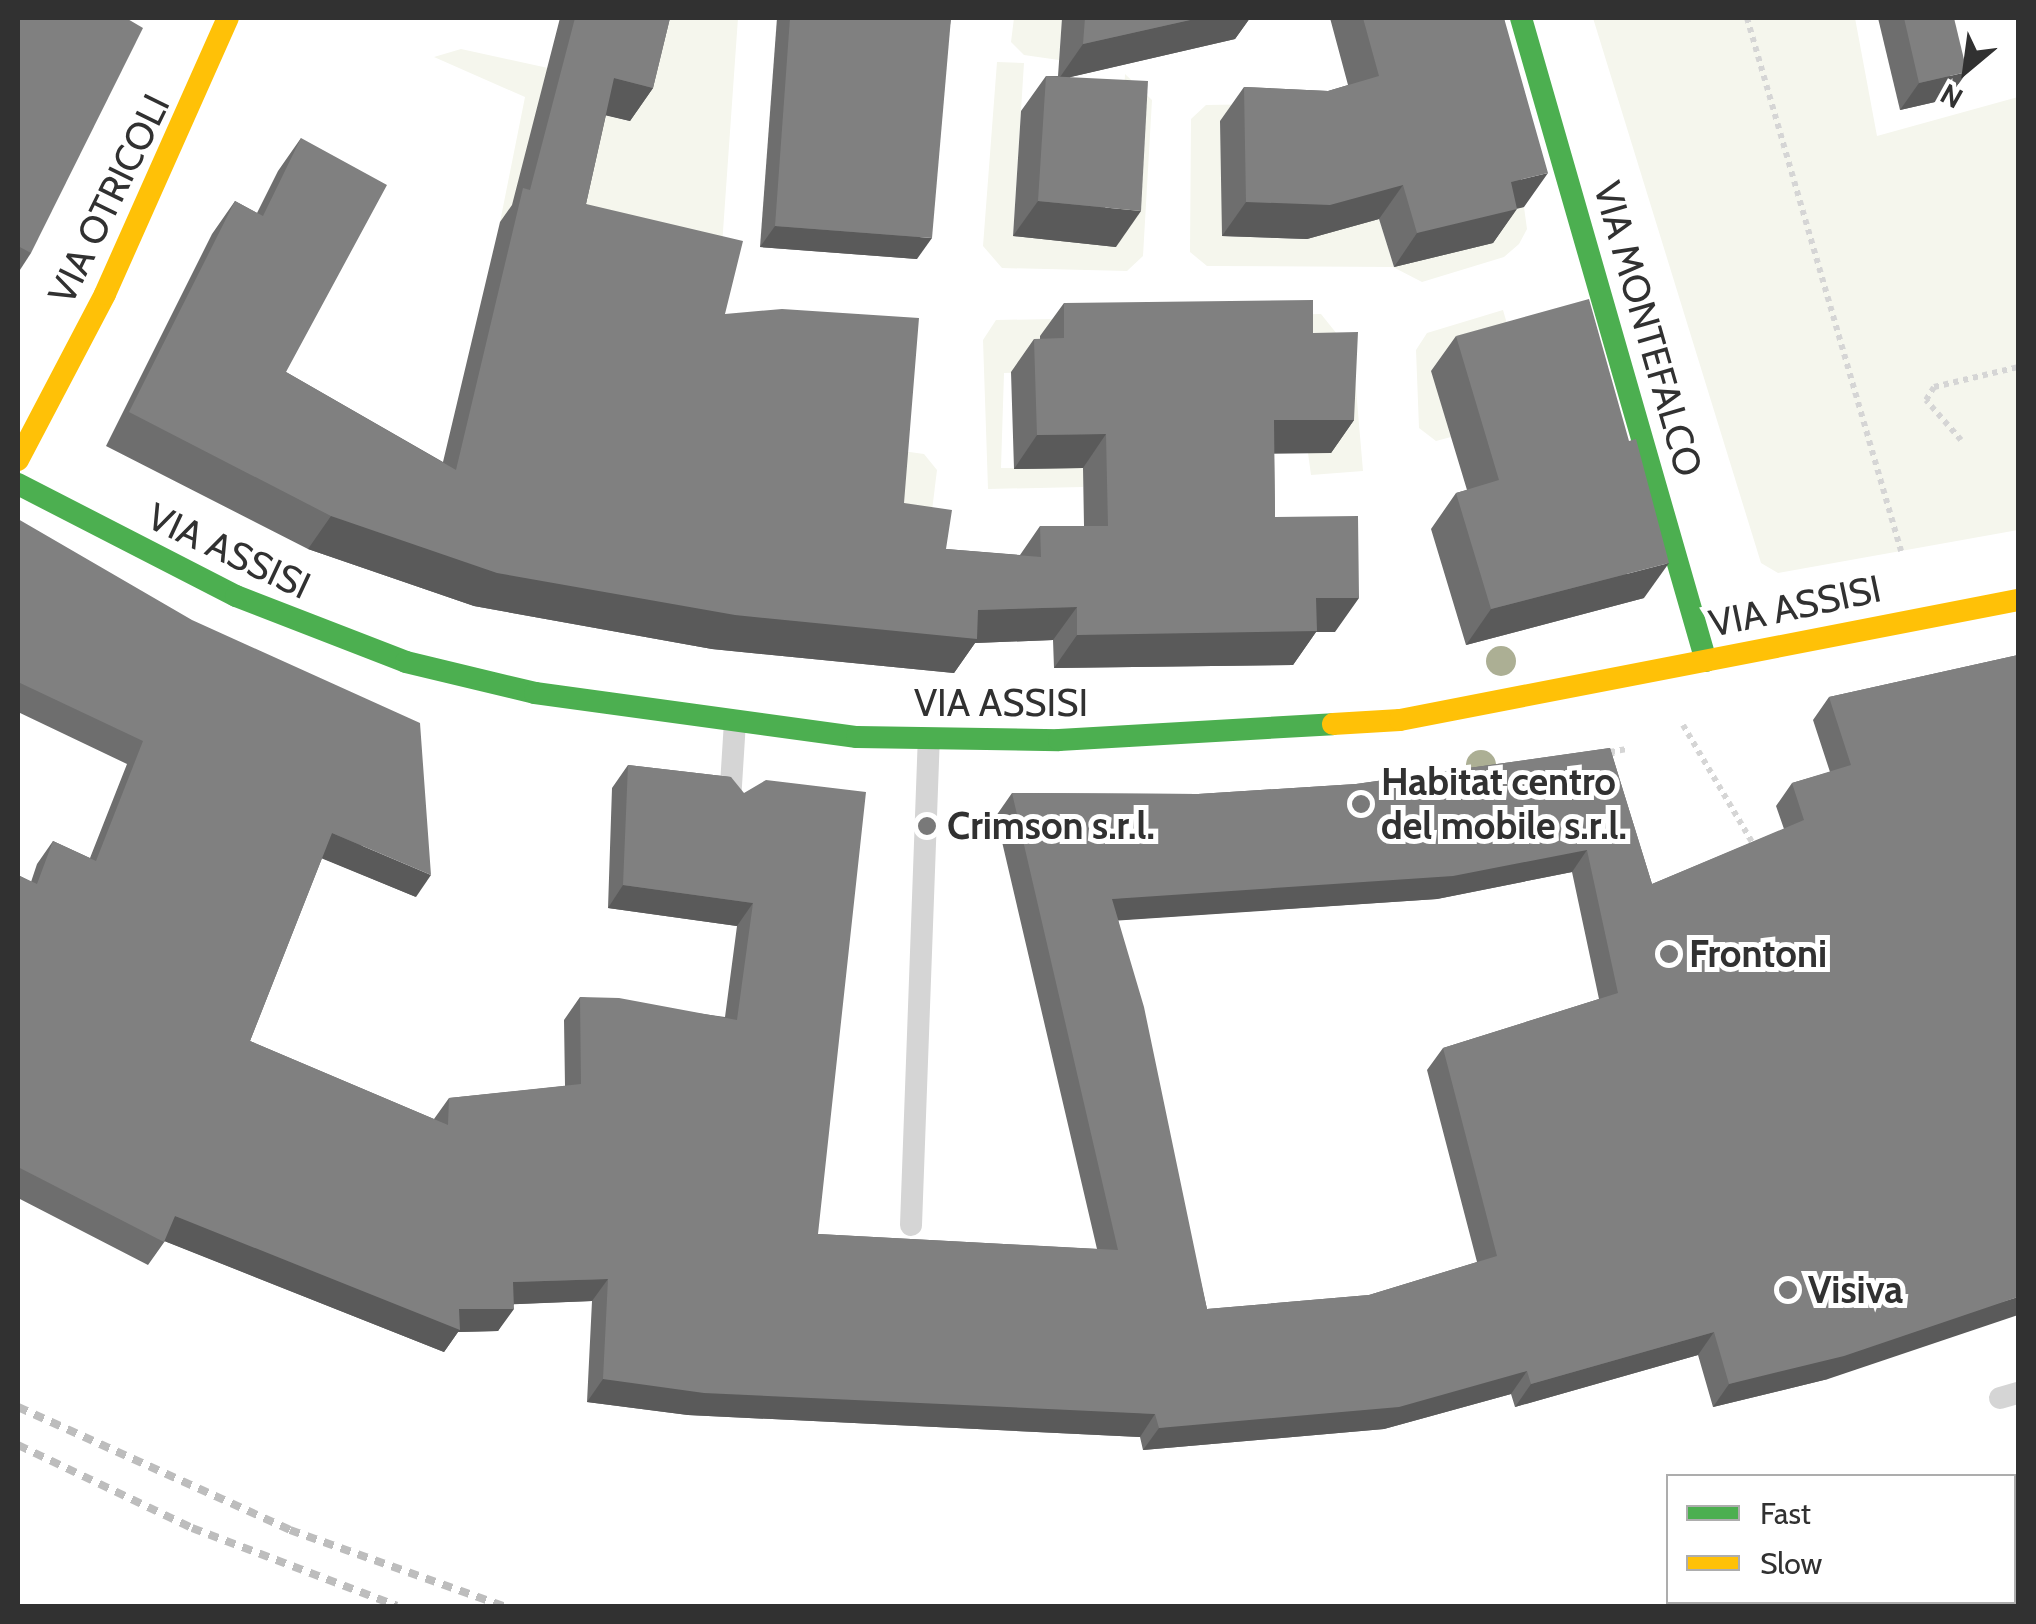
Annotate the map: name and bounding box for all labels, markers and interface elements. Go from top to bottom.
north arrow [1916,20,2016,120]
text: N [1935,77,1968,116]
street label: VIA OTRICOLI [39,87,179,311]
street label: VIA MONTEFALCO [1584,176,1712,482]
street label: VIA ASSISI [140,494,318,608]
street label: VIA ASSISI [1705,566,1885,646]
street label: VIA ASSISI [914,680,1088,726]
place label: Habitat centro del mobile s.r.l. [1381,759,1627,848]
marker: Habitat centro del mobile s.r.l. [1350,793,1372,815]
place label: Crimson s.r.l. [947,803,1155,849]
marker: Crimson s.r.l. [916,815,938,837]
place label: Frontoni [1689,931,1827,977]
marker: Frontoni [1658,943,1680,965]
place label: Visiva [1808,1267,1903,1313]
marker: Visiva [1777,1279,1799,1301]
legend [1666,1474,2016,1604]
text: Fast [1760,1495,1811,1532]
text: Slow [1760,1545,1822,1582]

